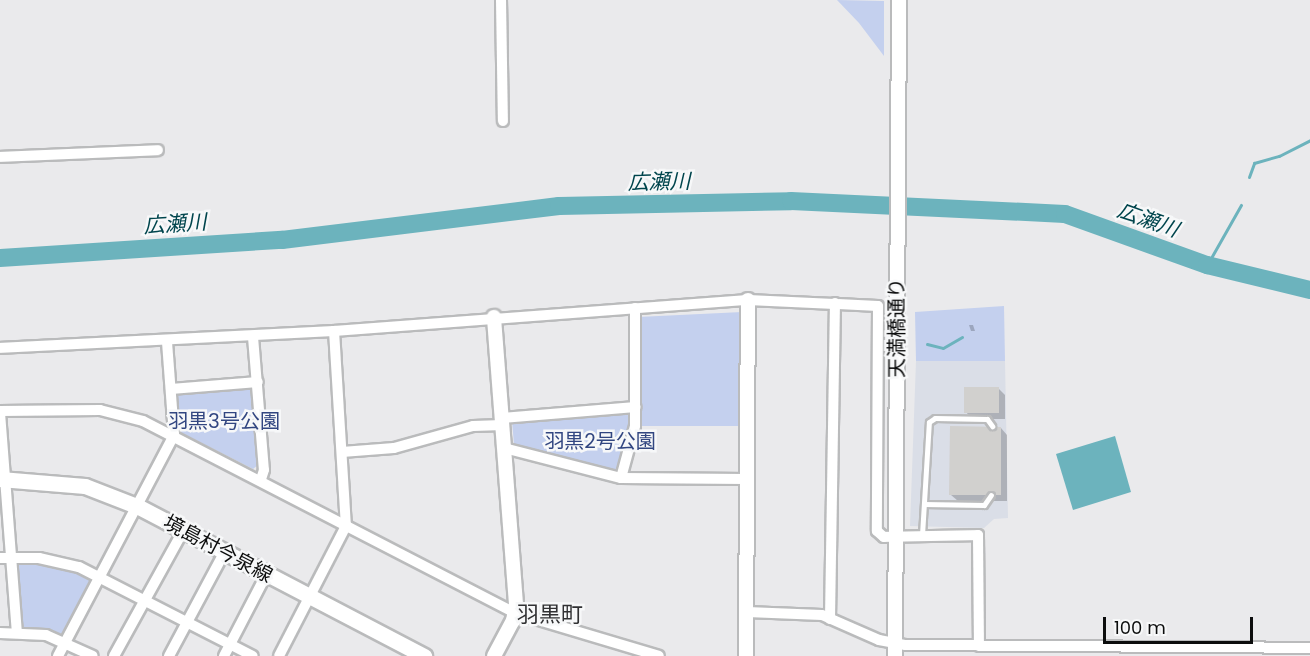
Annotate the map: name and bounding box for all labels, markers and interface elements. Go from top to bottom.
water label: 広瀬川 [627,169,691,195]
water label: 広瀬川 [1114,197,1182,243]
water label: 広瀬川 [143,209,207,239]
street label: 天満橋通り [885,278,909,378]
park label: 羽黒3号公園 [168,409,280,433]
park label: 羽黒2号公園 [544,429,656,453]
street label: 境島村今泉線 [159,510,277,588]
district label: 羽黒町 [517,602,583,628]
scale bar [1106,605,1256,643]
text: 100 m [1114,615,1166,640]

